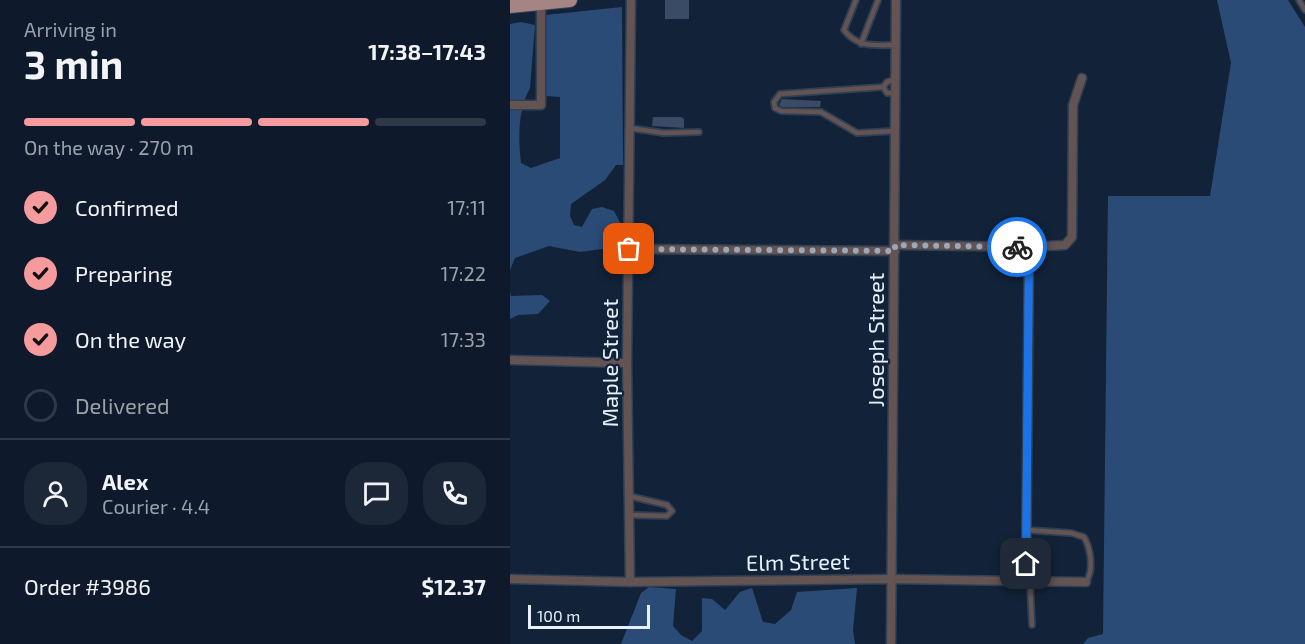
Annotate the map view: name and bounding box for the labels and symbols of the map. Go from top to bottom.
courier [987,217,1047,277]
pin [603,223,654,274]
street label: Joseph Street [862,273,888,407]
street label: Maple Street [596,299,622,427]
pin [1000,538,1051,589]
street label: Elm Street [746,547,850,575]
scale bar [528,602,650,630]

